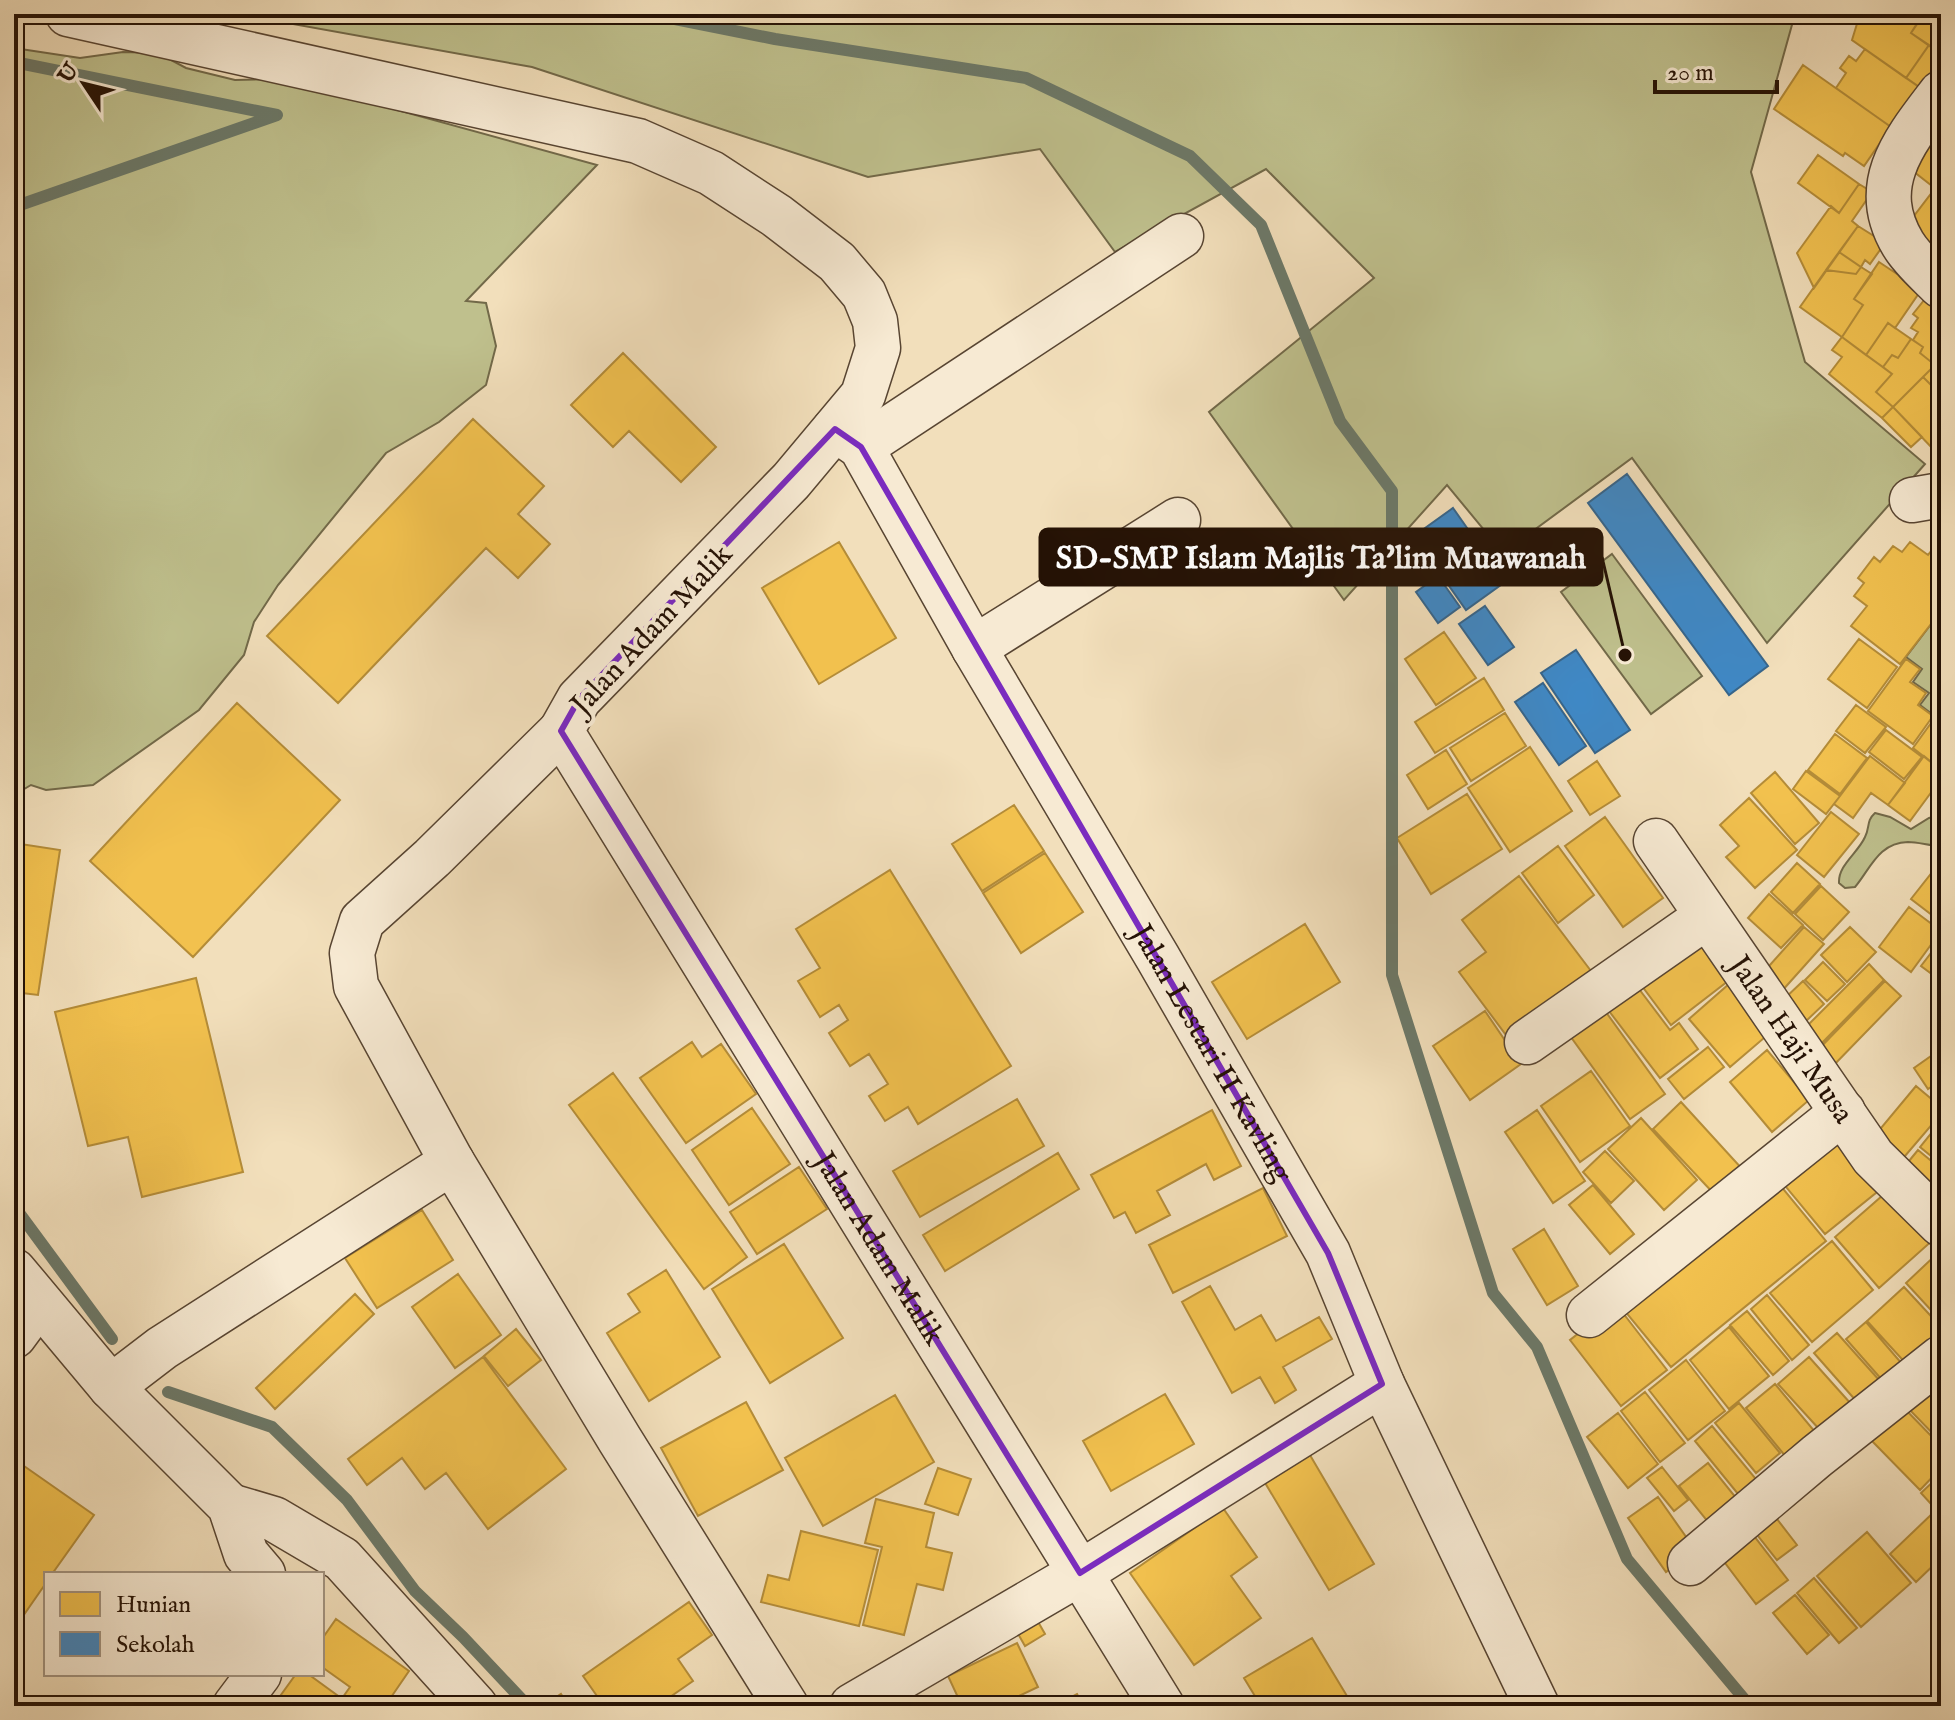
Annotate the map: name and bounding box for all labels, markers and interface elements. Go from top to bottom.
north arrow [44,44,124,124]
scale bar [1655,44,1777,94]
text: U [52,57,87,90]
text: 20 m [1667,58,1714,89]
callout: SD-SMP Islam Majlis Ta'lim Muawanah [1040,529,1602,585]
street label: Jalan Adam Malik [561,536,742,726]
text: SD-SMP Islam Majlis Ta'lim Muawanah [1056,539,1587,580]
street label: Jalan Lestari II Kavling [1120,915,1300,1190]
street label: Jalan Haji Musa [1717,946,1861,1131]
street label: Jalan Adam Malik [802,1143,953,1354]
legend [44,1572,324,1676]
text: Hunian [116,1590,191,1621]
text: Sekolah [116,1630,195,1661]

